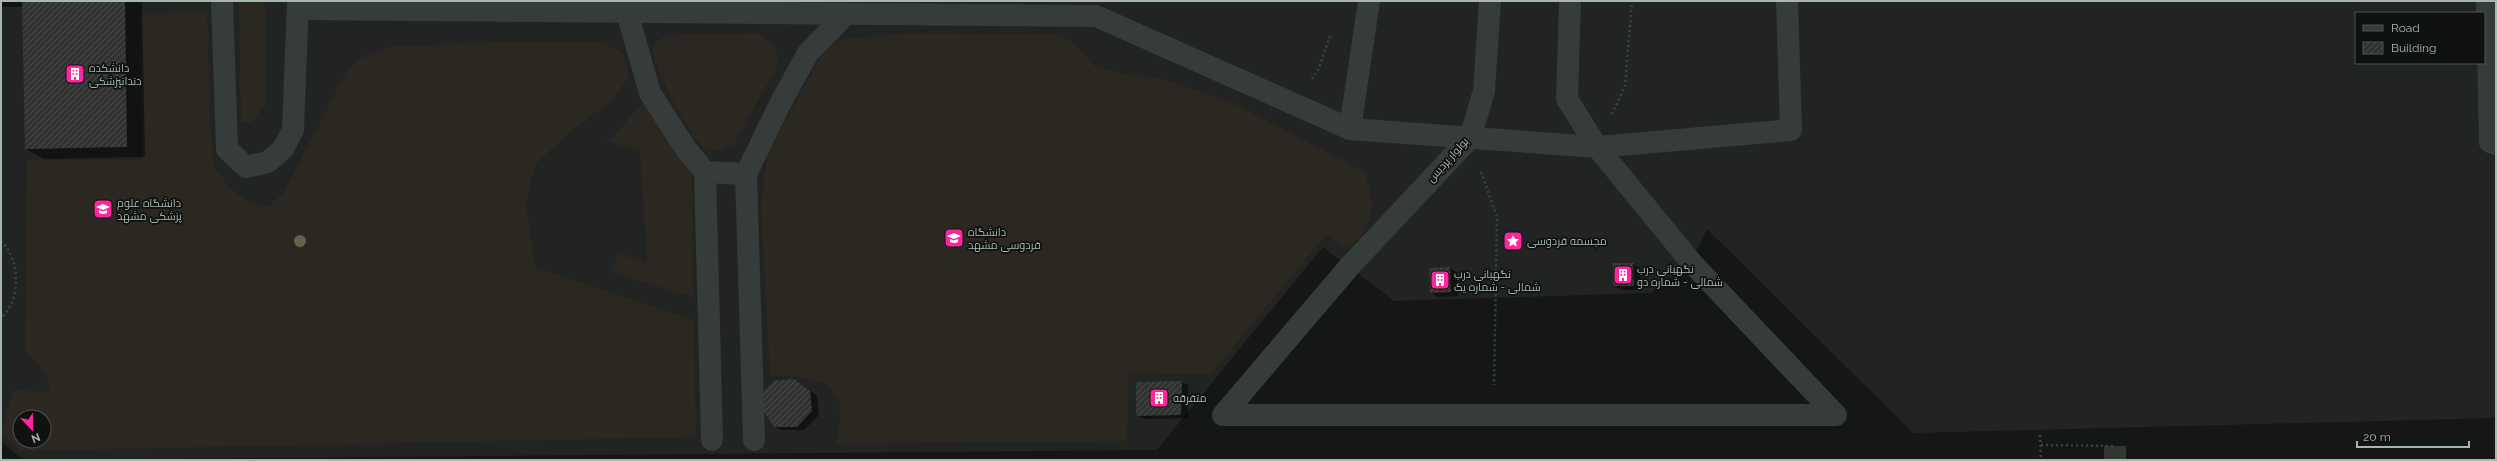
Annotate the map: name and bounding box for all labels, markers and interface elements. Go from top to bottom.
legend [2355,12,2485,64]
text: Road [2391,21,2420,35]
text: Building [2391,41,2437,55]
place label: دانشکده دندانپزشکی [89,62,142,88]
building icon: دانشکده دندانپزشکی [64,63,86,85]
street label: بولوار پردیس [1425,135,1471,185]
place label: دانشگاه علوم پزشکی مشهد [117,197,182,223]
school or university icon: دانشگاه علوم پزشکی مشهد [92,198,114,220]
place label: دانشگاه فردوسی مشهد [968,226,1041,252]
school or university icon: دانشگاه فردوسی مشهد [943,227,965,249]
place icon: مجسمه فردوسی [1502,230,1524,252]
place label: مجسمه فردوسی [1527,235,1607,248]
place label: نگهبانی درب شمالی - شماره دو [1637,263,1723,289]
building icon: نگهبانی درب شمالی - شماره دو [1612,264,1634,286]
place label: نگهبانی درب شمالی - شماره یک [1454,268,1541,294]
building icon: نگهبانی درب شمالی - شماره یک [1429,269,1451,291]
building icon: متفرقه [1148,387,1170,409]
place label: متفرقه [1173,392,1207,405]
north arrow [12,409,52,449]
scale bar [2357,423,2469,449]
text: N [29,430,42,445]
text: 20 m [2363,430,2391,444]

